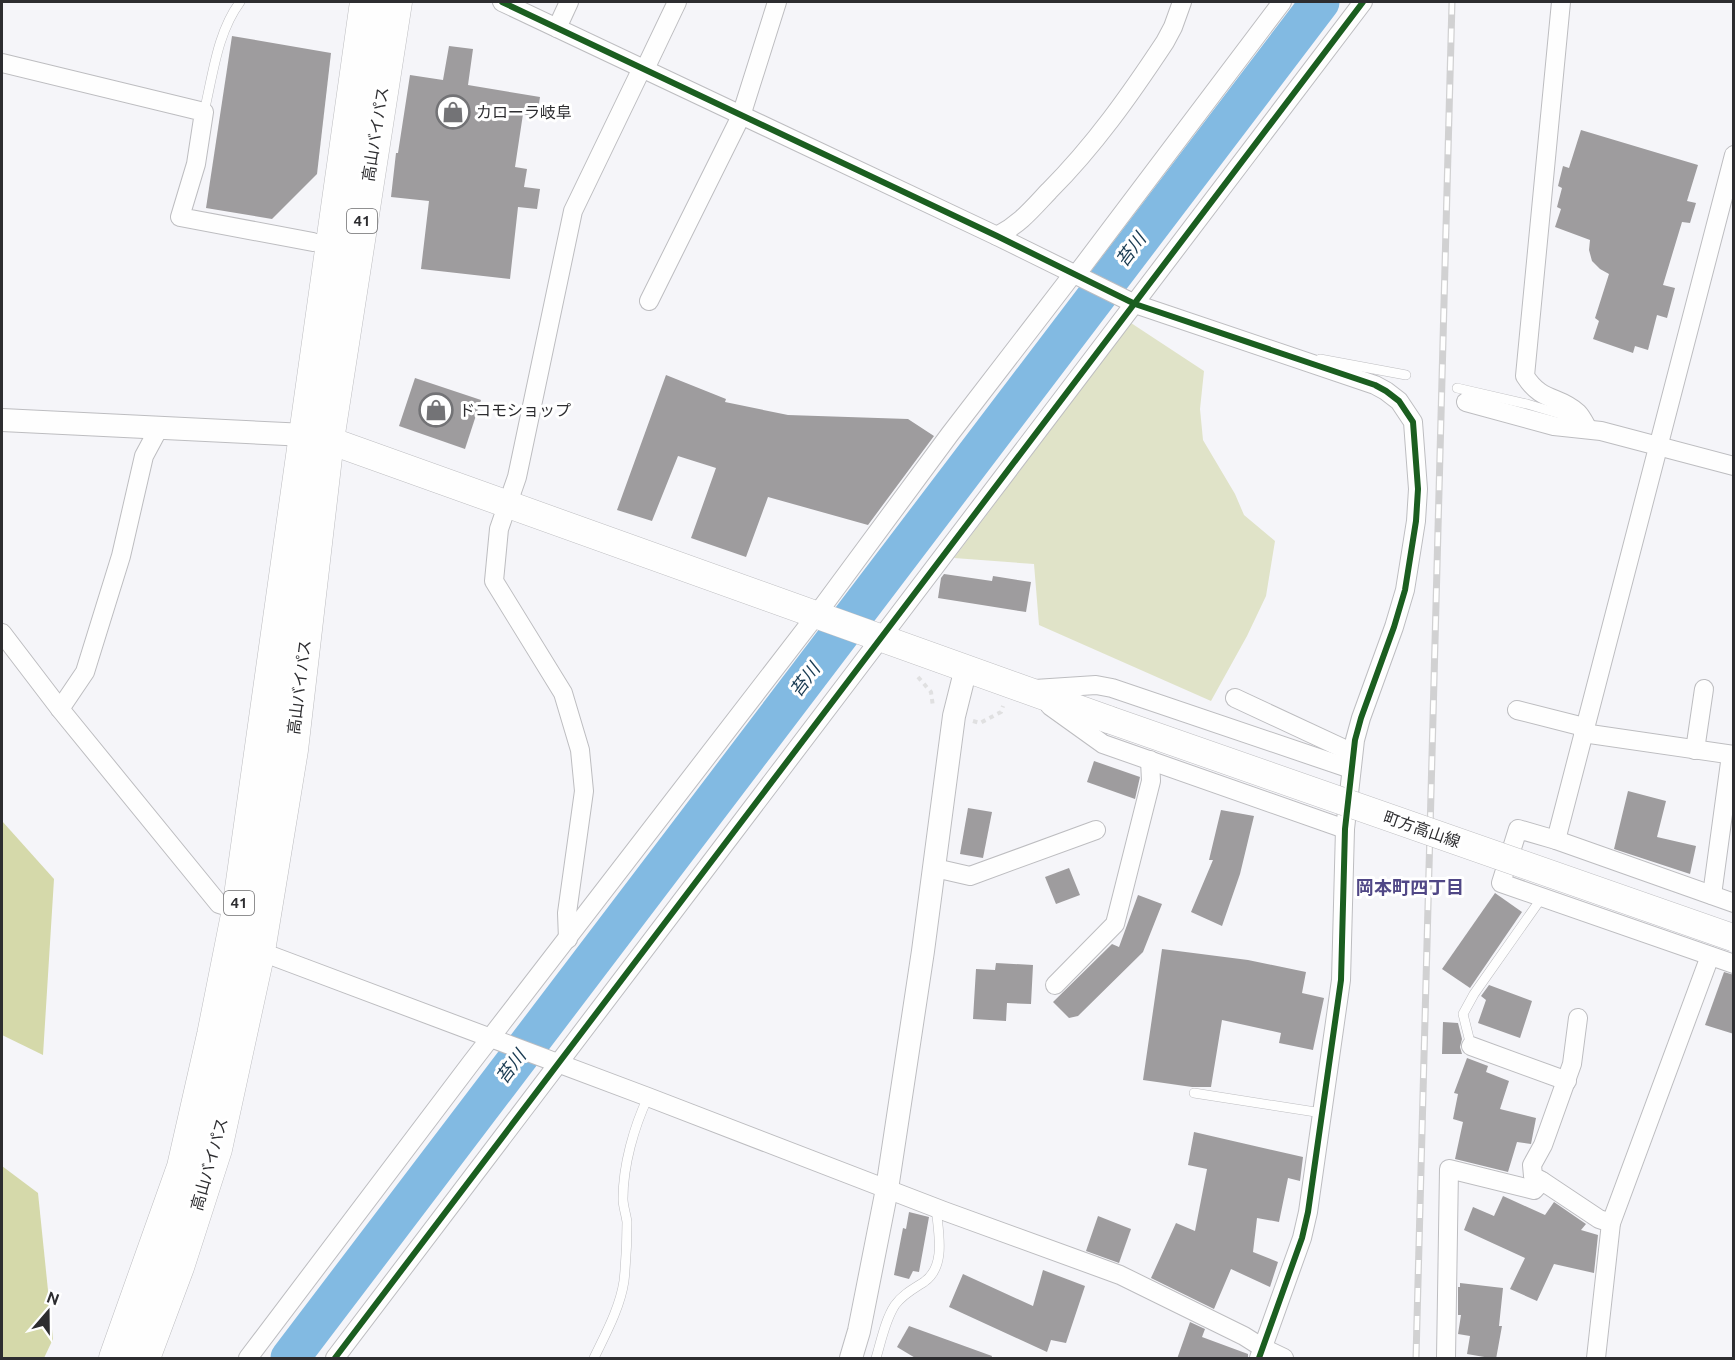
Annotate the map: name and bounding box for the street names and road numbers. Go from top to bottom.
street label: 高山バイパス [359,85,391,183]
road number: 41 [347,209,377,233]
street label: 高山バイパス [284,638,314,736]
street label: 町方高山線 [1381,807,1463,851]
road number: 41 [224,891,254,915]
street label: 高山バイパス [187,1116,231,1212]

